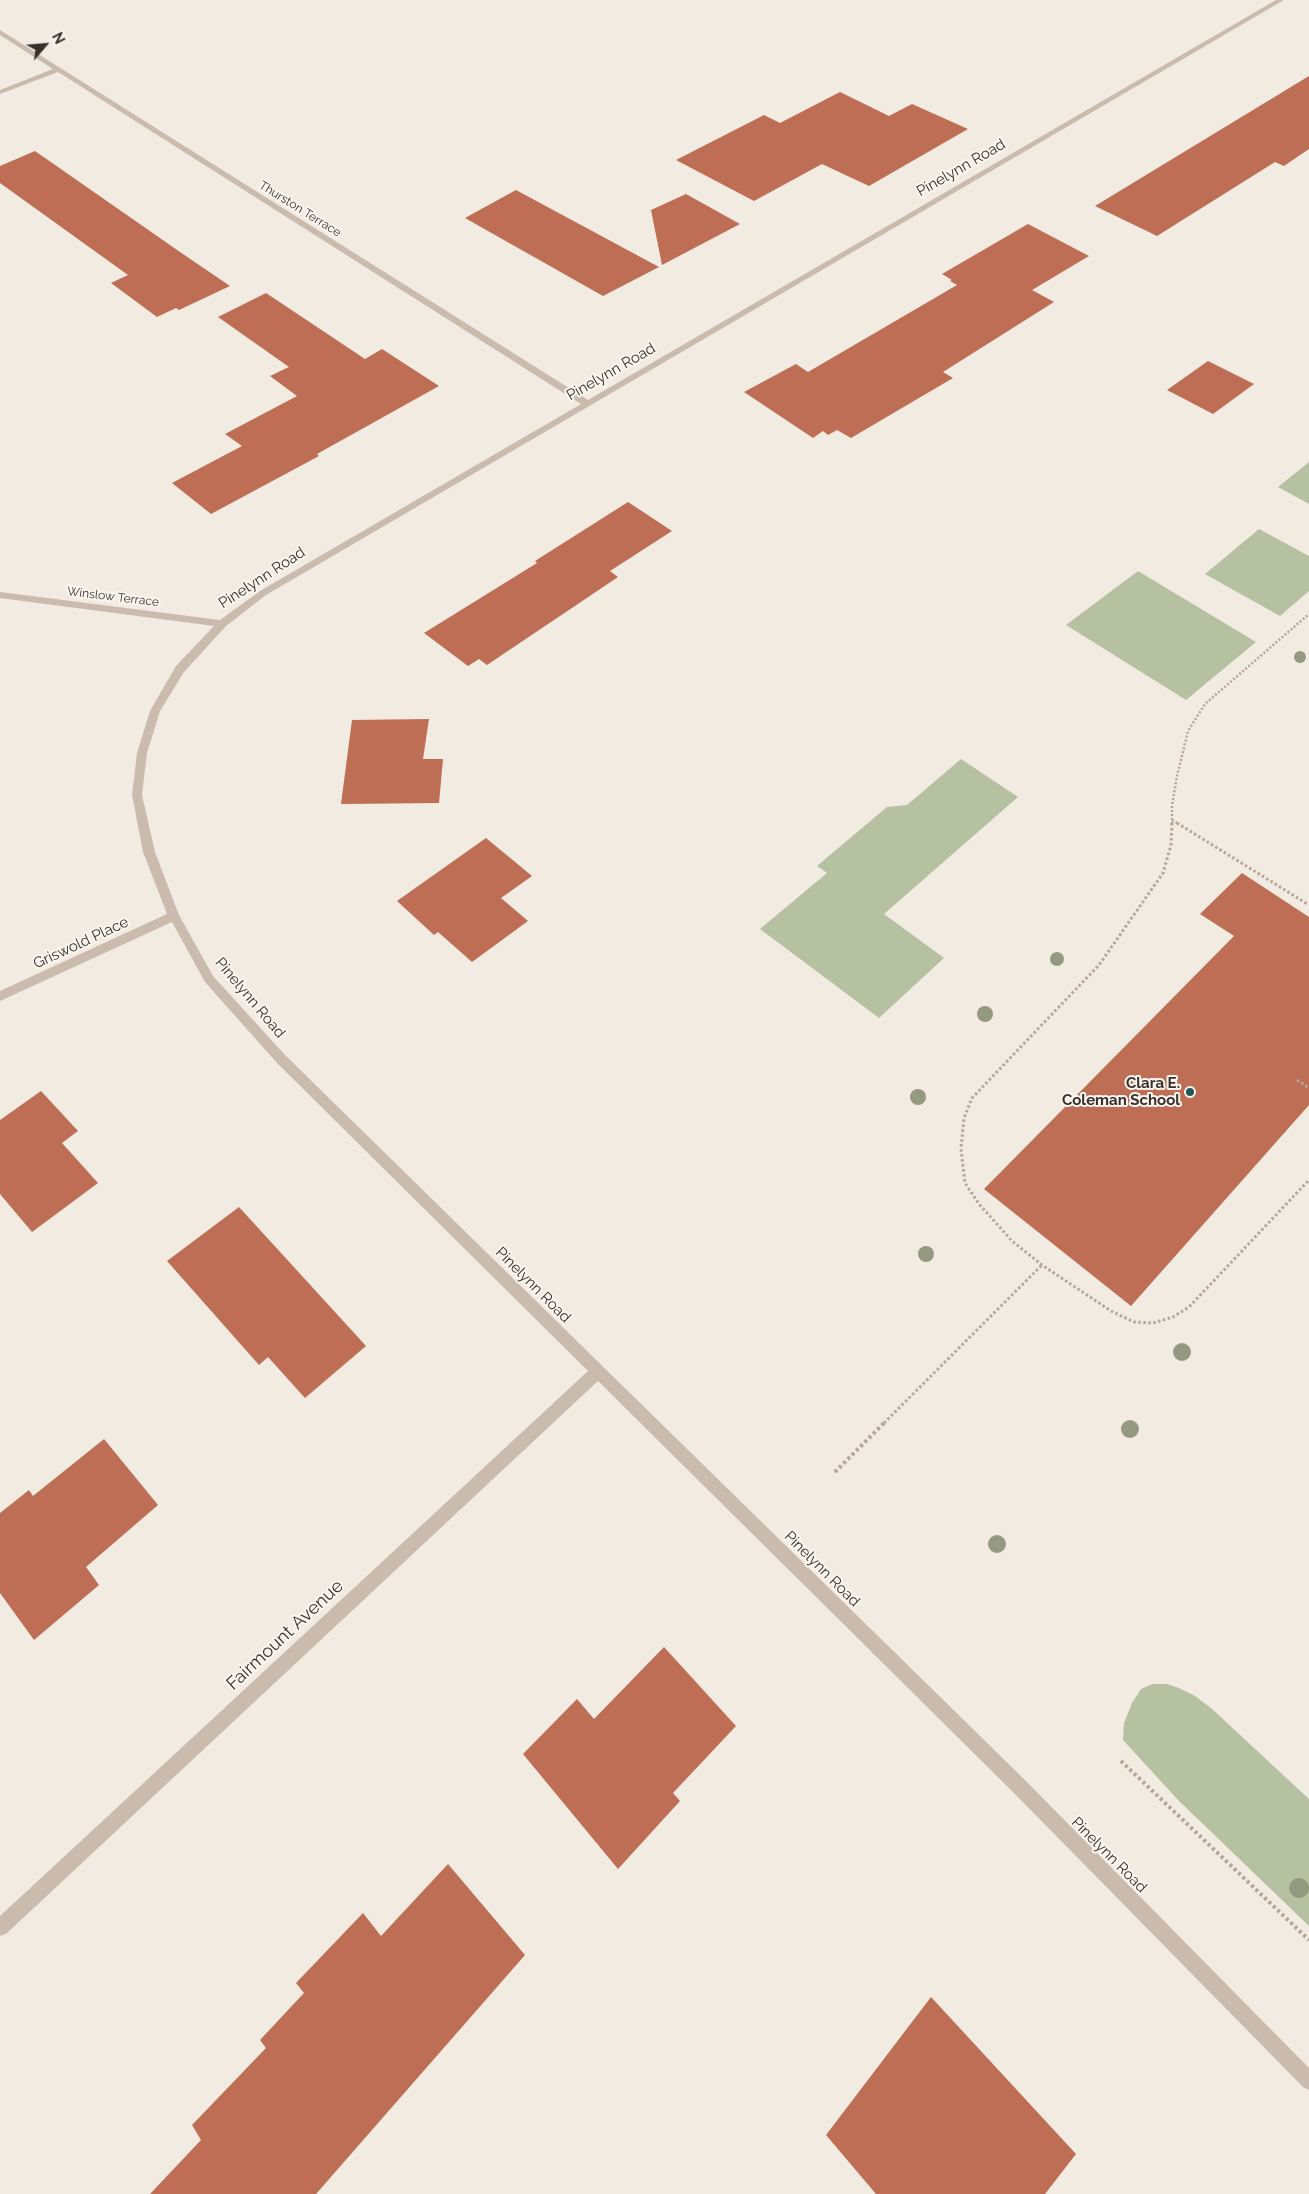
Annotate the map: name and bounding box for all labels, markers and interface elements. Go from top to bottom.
north arrow [20,20,70,70]
text: N [49,30,68,47]
street label: Pinelynn Road [913,135,1009,201]
street label: Thurston Terrace [256,178,344,240]
street label: Pinelynn Road [563,339,659,405]
street label: Pinelynn Road [215,543,309,613]
street label: Winslow Terrace [66,584,160,610]
street label: Griswold Place [31,913,131,973]
street label: Pinelynn Road [211,954,289,1042]
place label: Clara E. Coleman School [1062,1074,1180,1109]
marker: Clara E. Coleman School [1184,1086,1196,1098]
street label: Pinelynn Road [491,1243,575,1327]
street label: Pinelynn Road [780,1527,864,1611]
street label: Fairmount Avenue [222,1575,348,1695]
street label: Pinelynn Road [1067,1813,1151,1897]

